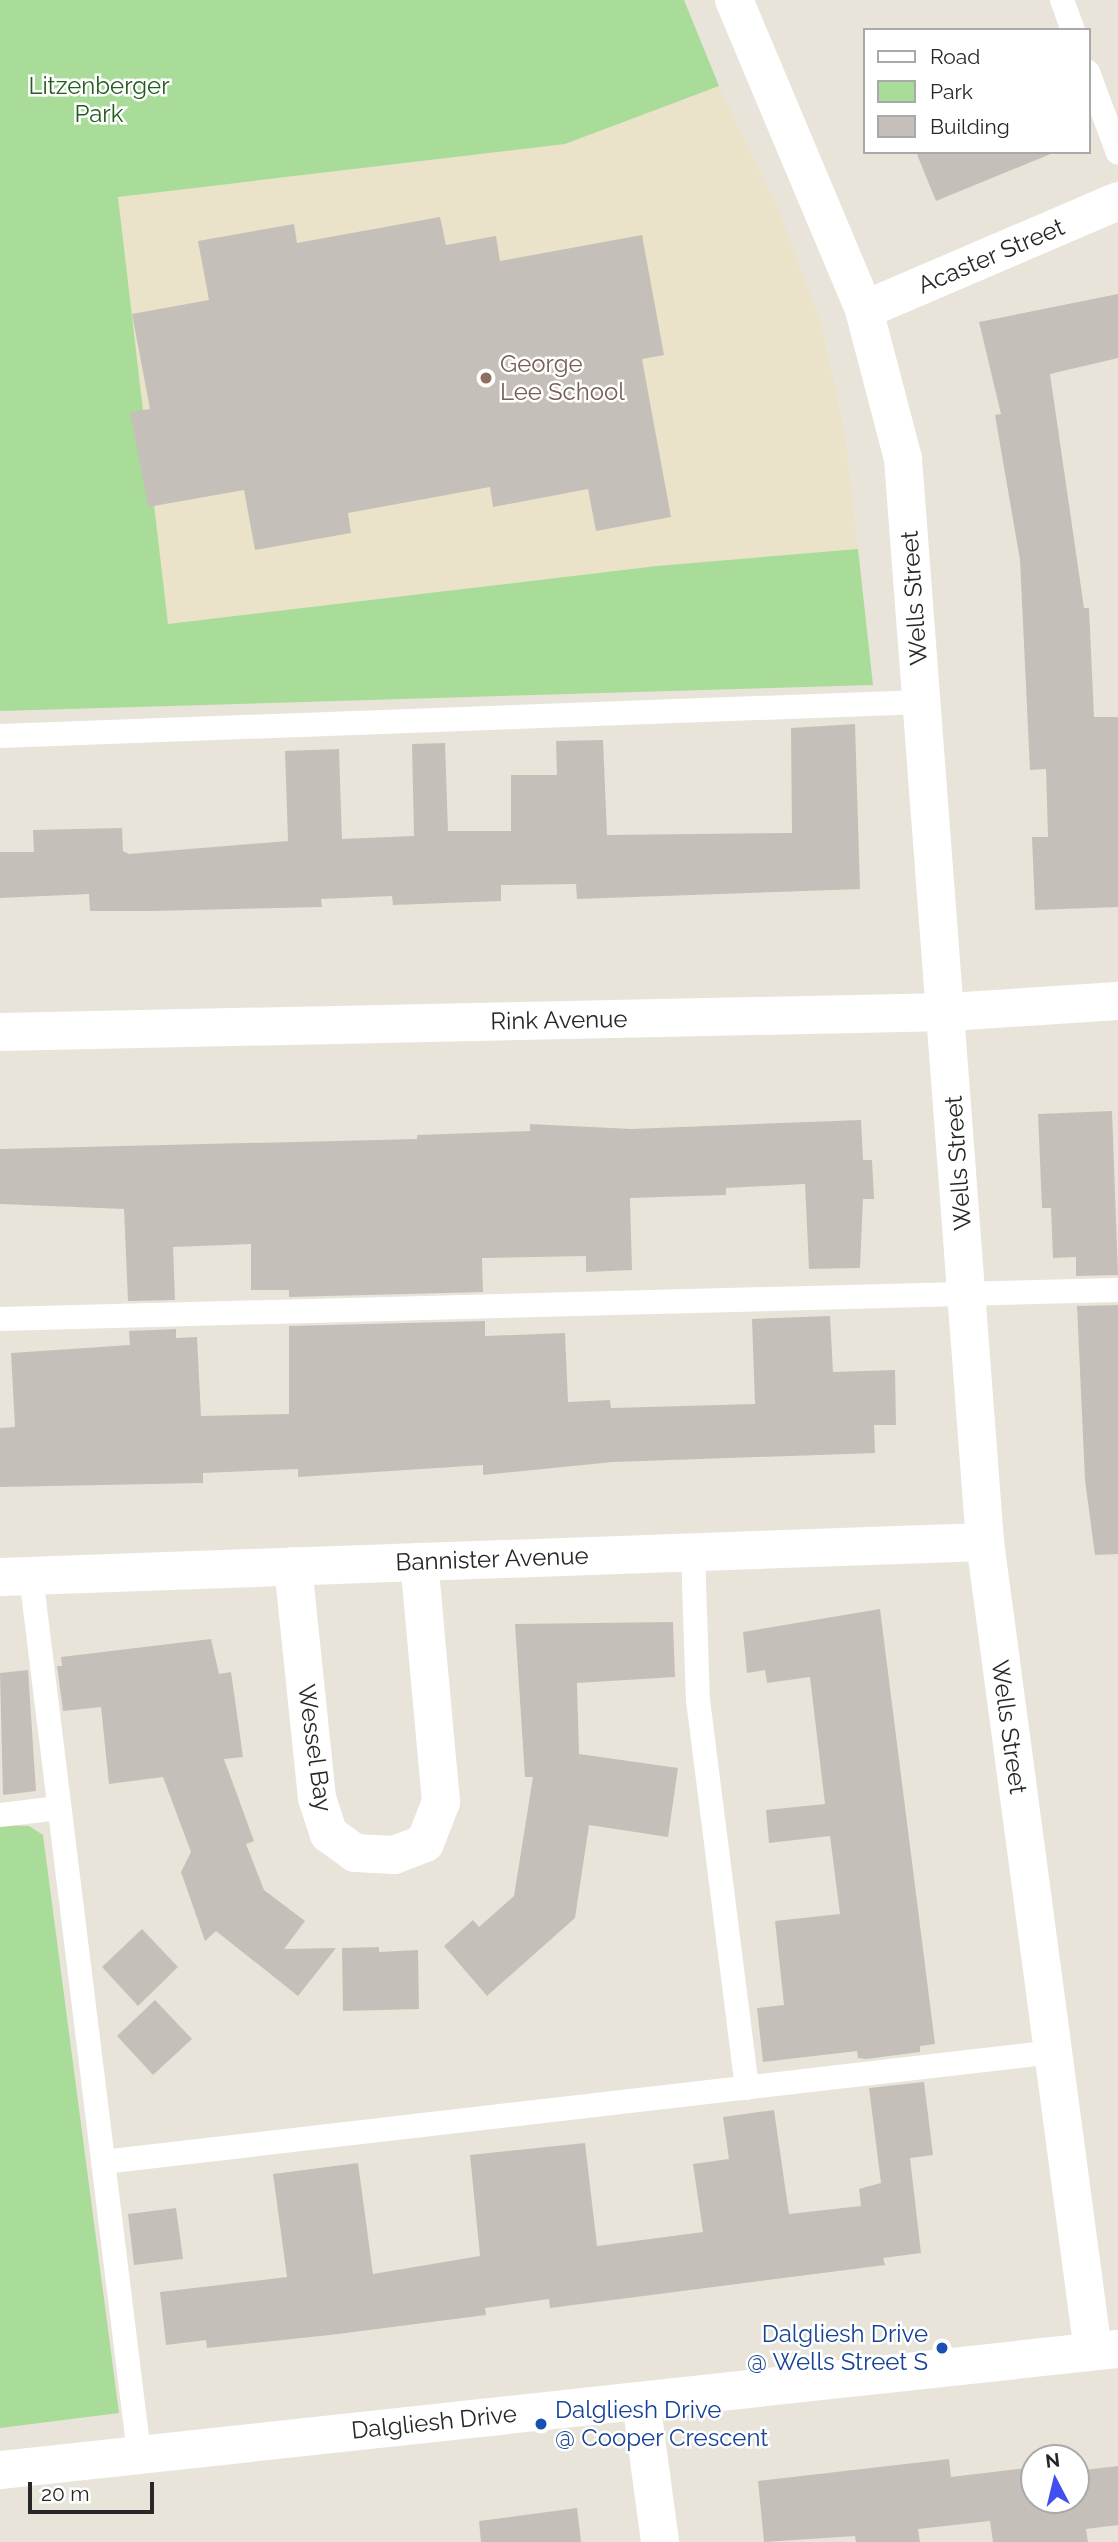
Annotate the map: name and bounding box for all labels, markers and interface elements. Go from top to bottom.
legend [862,28,1090,154]
text: Road [930,44,980,69]
park label: Litzenberger Park [28,72,170,128]
text: Park [930,79,973,104]
text: Building [930,114,1010,139]
street label: Acaster Street [913,212,1069,300]
place label: George Lee School [500,350,625,406]
marker: George Lee School [478,370,494,386]
street label: Wells Street [895,530,933,666]
street label: Rink Avenue [490,1004,628,1036]
street label: Wells Street [939,1095,977,1231]
street label: Bannister Avenue [394,1541,590,1577]
street label: Wells Street [985,1658,1033,1796]
street label: Wessel Bay [292,1682,338,1814]
place label: Dalgliesh Drive @ Wells Street S [746,2320,928,2376]
marker: Dalgliesh Drive @ Wells Street S [934,2340,950,2356]
place label: Dalgliesh Drive @ Cooper Crescent [555,2396,769,2452]
street label: Dalgliesh Drive [350,2399,518,2445]
marker: Dalgliesh Drive @ Cooper Crescent [533,2416,549,2432]
north arrow [1020,2444,1090,2514]
text: N [1044,2448,1061,2472]
scale bar [32,2468,158,2512]
text: 20 m [41,2481,89,2506]

